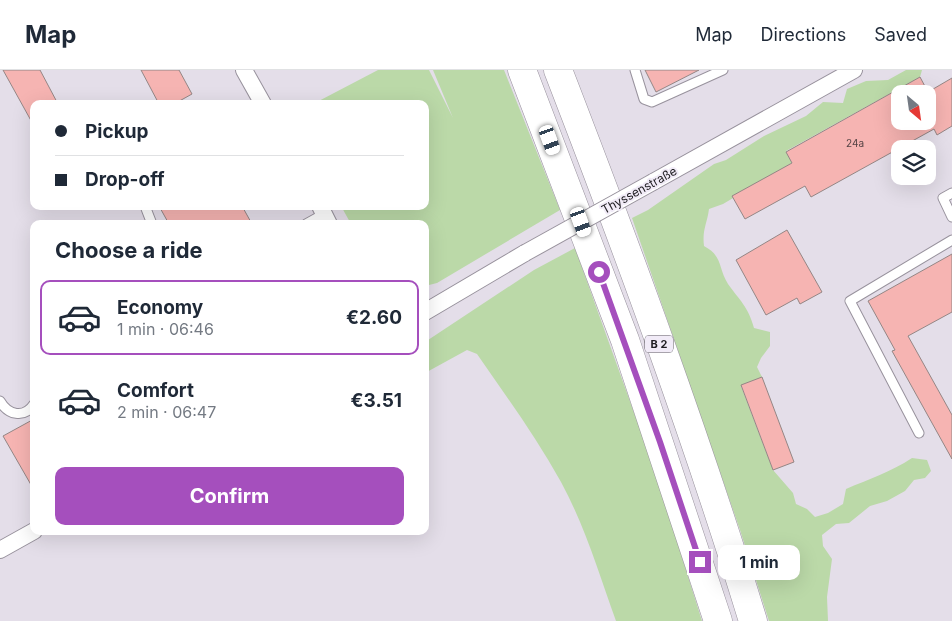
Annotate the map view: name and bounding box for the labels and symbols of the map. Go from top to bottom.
north arrow [891,85,936,130]
car [537,123,562,157]
house number: 24a [846,137,864,149]
street label: Thyssenstraße [599,163,679,217]
car [568,205,593,239]
route start [588,261,610,283]
road number: B 2 [645,336,673,352]
callout: 1 min [718,544,800,580]
route end [689,551,711,573]

